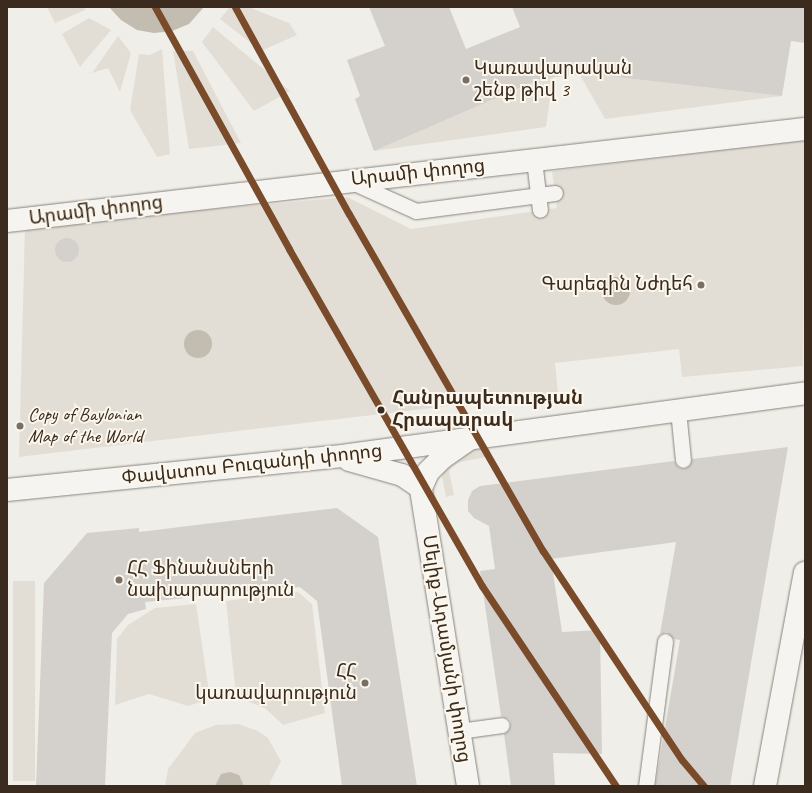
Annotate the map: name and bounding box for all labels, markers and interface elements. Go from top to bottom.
place label: Կառավարական շենք թիվ 3 [474,58,632,102]
marker: Կառավարական շենք թիվ 3 [461,75,471,85]
street label: Արամի փողոց [350,155,486,191]
street label: Արամի փողոց [28,191,164,231]
place label: Գարեգին Նժդեհ [541,274,693,296]
marker: Գարեգին Նժդեհ [696,280,706,290]
place label: Հանրապետության Հրապարակ [392,388,583,432]
marker: Հանրապետության Հրապարակ [374,403,388,417]
place label: Copy of Baylonian Map of the World [28,404,142,448]
marker: Copy of Baylonian Map of the World [15,421,25,431]
street label: Փավստոս Բուզանդի փողոց [121,440,383,490]
street label: Մելիք-Ադամյանի փողոց [417,533,475,765]
place label: ՀՀ Ֆինանսների նախարարություն [127,558,294,602]
marker: ՀՀ Ֆինանսների նախարարություն [114,575,124,585]
place label: ՀՀ կառավարություն [195,661,357,705]
marker: ՀՀ կառավարություն [360,678,370,688]

